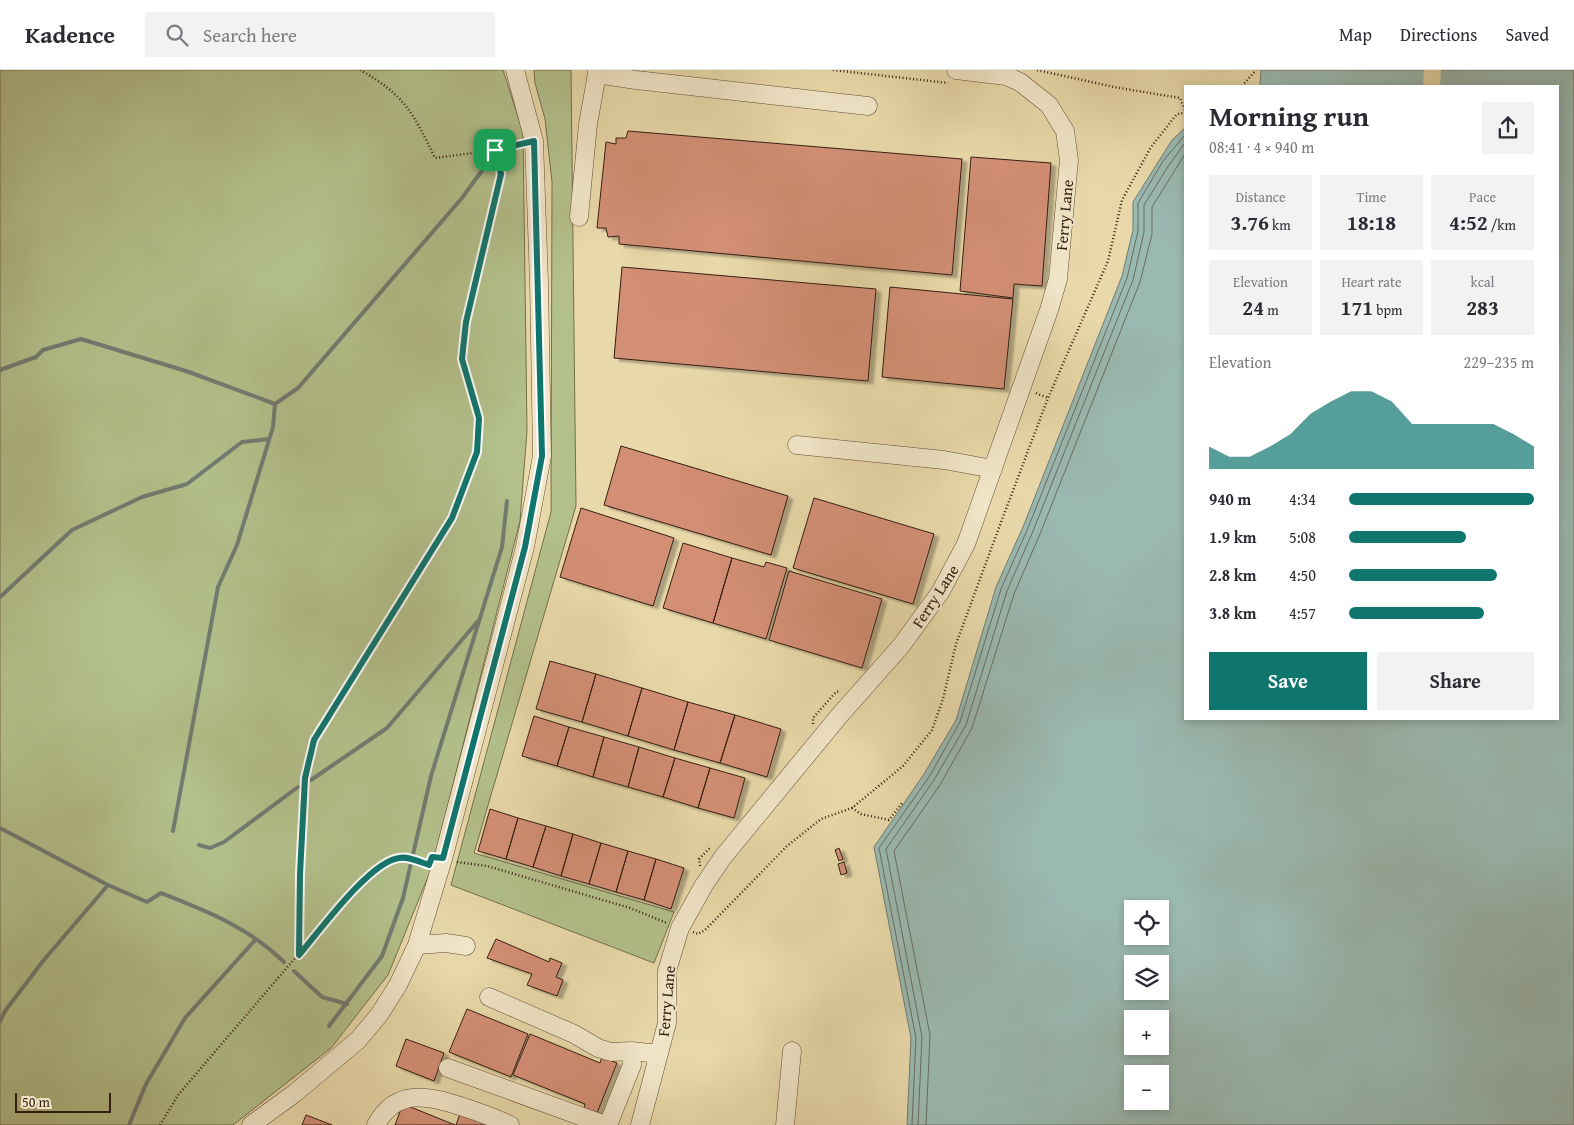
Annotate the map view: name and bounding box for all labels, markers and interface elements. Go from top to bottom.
search box [145,12,495,57]
text: Kadence [25,17,115,52]
icon: search [163,21,191,49]
text: Search here [203,21,297,49]
text: Map [1339,21,1372,48]
text: Directions [1400,21,1477,48]
text: Saved [1505,21,1549,48]
text: Morning run [1209,95,1369,136]
button: share [1482,102,1534,154]
pin [474,129,516,171]
text: 08:41 · 4 × 940 m [1209,135,1314,159]
icon: arrive [481,136,509,164]
street label: Ferry Lane [1049,178,1079,252]
text: Distance [1235,187,1286,207]
text: Time [1357,187,1386,207]
text: Pace [1469,187,1496,207]
text: 3.76 [1230,207,1269,238]
text: 18:18 [1347,207,1396,238]
text: 4:52 [1449,207,1488,238]
text: km [1269,215,1291,235]
text: /km [1488,215,1516,235]
text: Elevation [1233,272,1288,292]
text: Heart rate [1341,272,1402,292]
text: kcal [1471,272,1494,292]
text: 24 [1242,292,1264,323]
text: 171 [1341,292,1373,323]
text: 283 [1466,292,1499,323]
text: m [1264,300,1279,320]
text: bpm [1373,300,1402,320]
text: Elevation [1209,350,1272,374]
text: 229–235 m [1464,350,1534,374]
text: 940 m [1209,487,1251,511]
text: 4:34 [1289,487,1316,511]
text: 1.9 km [1209,525,1256,549]
text: 5:08 [1289,525,1316,549]
street label: Ferry Lane [906,560,964,632]
text: 2.8 km [1209,563,1256,587]
text: 4:50 [1289,563,1316,587]
text: 3.8 km [1209,601,1256,625]
text: 4:57 [1289,601,1316,625]
button: Save [1209,652,1367,710]
button: Share [1377,652,1534,710]
map controls [1124,900,1169,1110]
button: locate [1124,900,1169,945]
button: layers [1124,955,1169,1000]
street label: Ferry Lane [651,964,681,1038]
button: + [1124,1010,1169,1055]
button: − [1124,1065,1169,1110]
scale bar [15,1090,111,1113]
text: 50 m [22,1092,50,1112]

